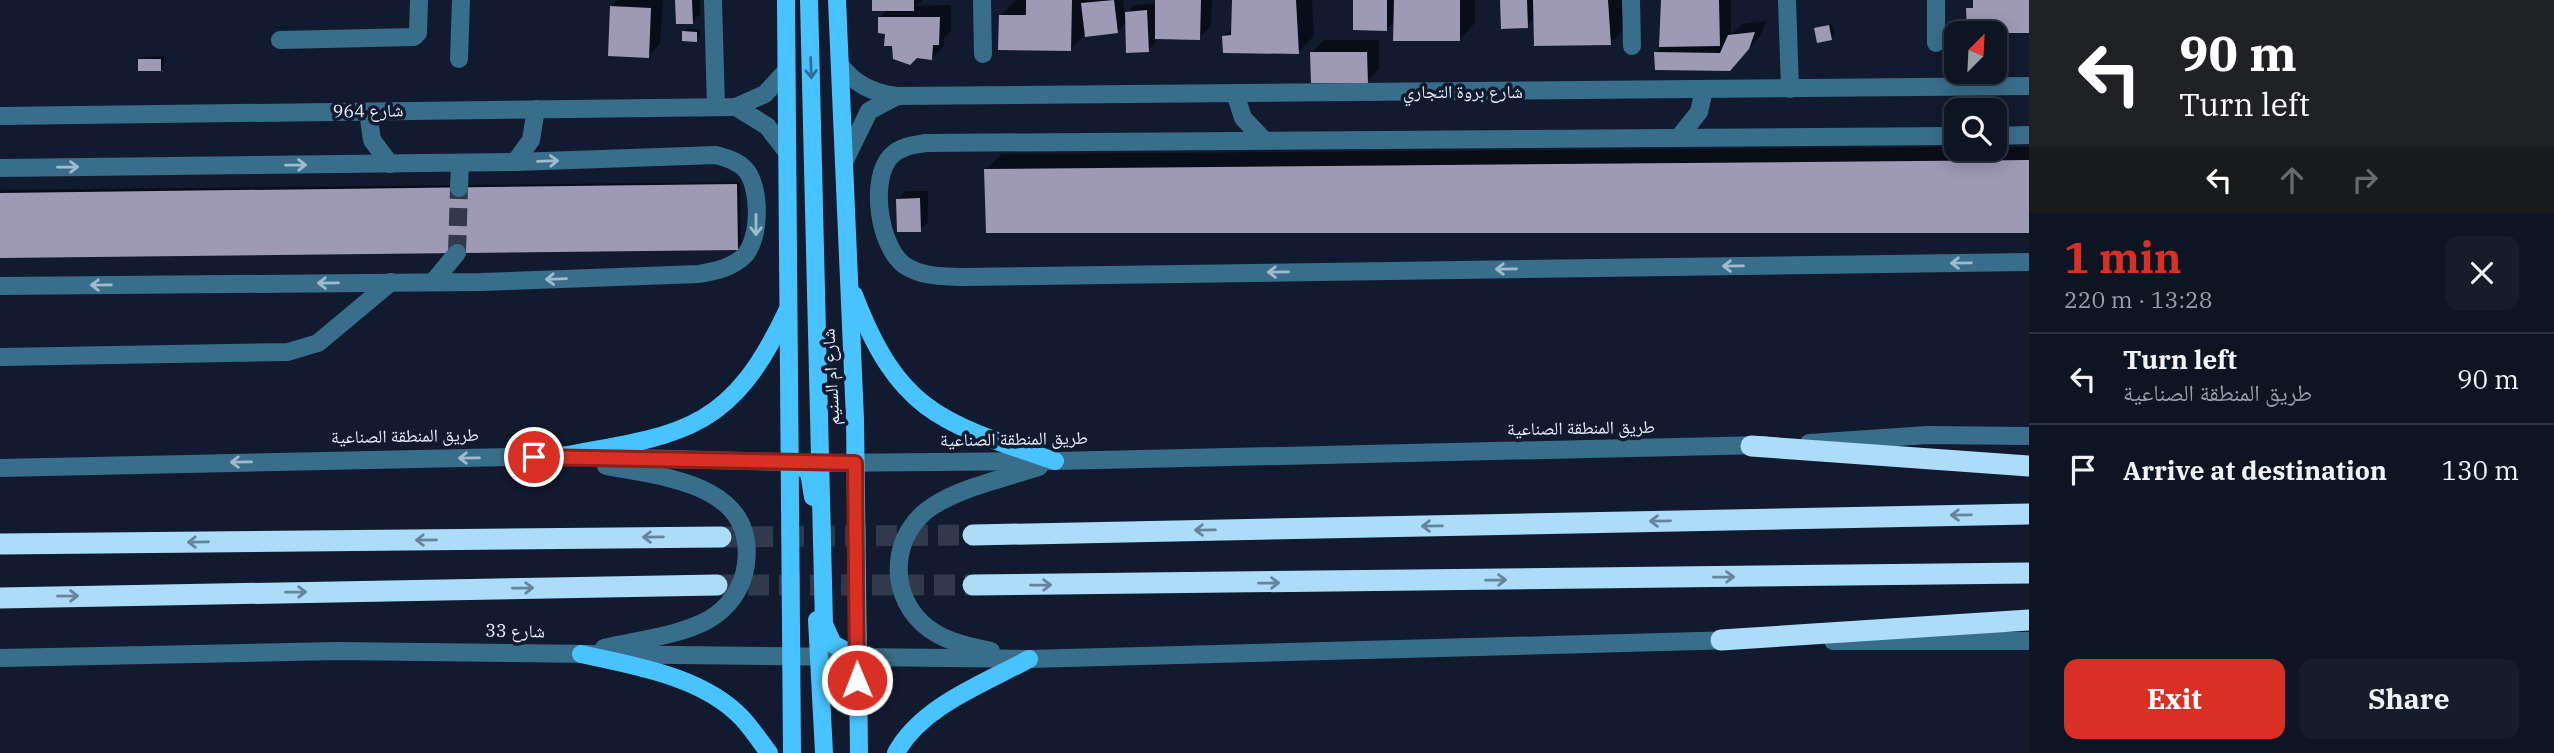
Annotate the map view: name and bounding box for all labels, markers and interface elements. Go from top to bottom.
north arrow [1944,21,2007,84]
map controls [1944,21,2007,161]
text: 90 m [2179,21,2297,84]
icon: left [2064,28,2155,119]
one-way arrow [805,56,818,79]
street label: شارع بروة التجاري [1403,80,1523,107]
text: Turn left [2179,83,2310,125]
street label: شارع 964 [332,98,404,123]
button: search [1944,98,2007,161]
one-way arrow [536,154,559,167]
one-way arrow [284,158,307,172]
one-way arrow [56,161,79,174]
icon: left [2200,161,2238,199]
icon: ahead [2273,161,2311,199]
icon: right [2346,161,2384,199]
one-way arrow [749,213,763,236]
text: 1 min [2064,230,2182,285]
button: close [2445,236,2519,310]
one-way arrow [1950,256,1973,270]
one-way arrow [1722,259,1745,273]
one-way arrow [1495,262,1518,276]
one-way arrow [1267,266,1290,279]
one-way arrow [545,272,568,286]
one-way arrow [317,276,340,289]
one-way arrow [90,278,113,292]
text: 220 m · 13:28 [2064,284,2213,314]
street label: شارع ام السنيم [816,328,846,426]
text: Turn left [2123,342,2237,376]
icon: left [2064,360,2102,398]
text: 90 m [2457,362,2519,396]
text: طريق المنطقة الصناعية [2123,377,2312,407]
street label: طريق المنطقة الصناعية [1507,415,1655,440]
street label: طريق المنطقة الصناعية [331,423,479,448]
street label: طريق المنطقة الصناعية [940,426,1088,451]
pin [504,427,564,487]
icon: arrive [515,438,553,476]
one-way arrow [457,451,480,465]
icon: arrive [2064,451,2102,489]
text: Arrive at destination [2123,453,2387,487]
text: 130 m [2441,453,2519,487]
one-way arrow [230,456,253,469]
one-way arrow [1950,508,1973,522]
one-way arrow [1649,514,1672,528]
one-way arrow [1421,519,1444,532]
one-way arrow [1194,523,1217,537]
one-way arrow [642,530,665,544]
one-way arrow [414,533,437,546]
one-way arrow [187,535,210,549]
one-way arrow [1712,570,1735,584]
one-way arrow [1484,573,1507,587]
one-way arrow [1257,576,1280,590]
one-way arrow [1029,578,1052,592]
one-way arrow [511,582,534,595]
one-way arrow [284,586,307,599]
one-way arrow [56,590,79,603]
street label: شارع 33 [485,618,545,643]
position arrow [820,643,894,717]
button: Exit [2064,659,2285,739]
button: Share [2299,659,2519,739]

